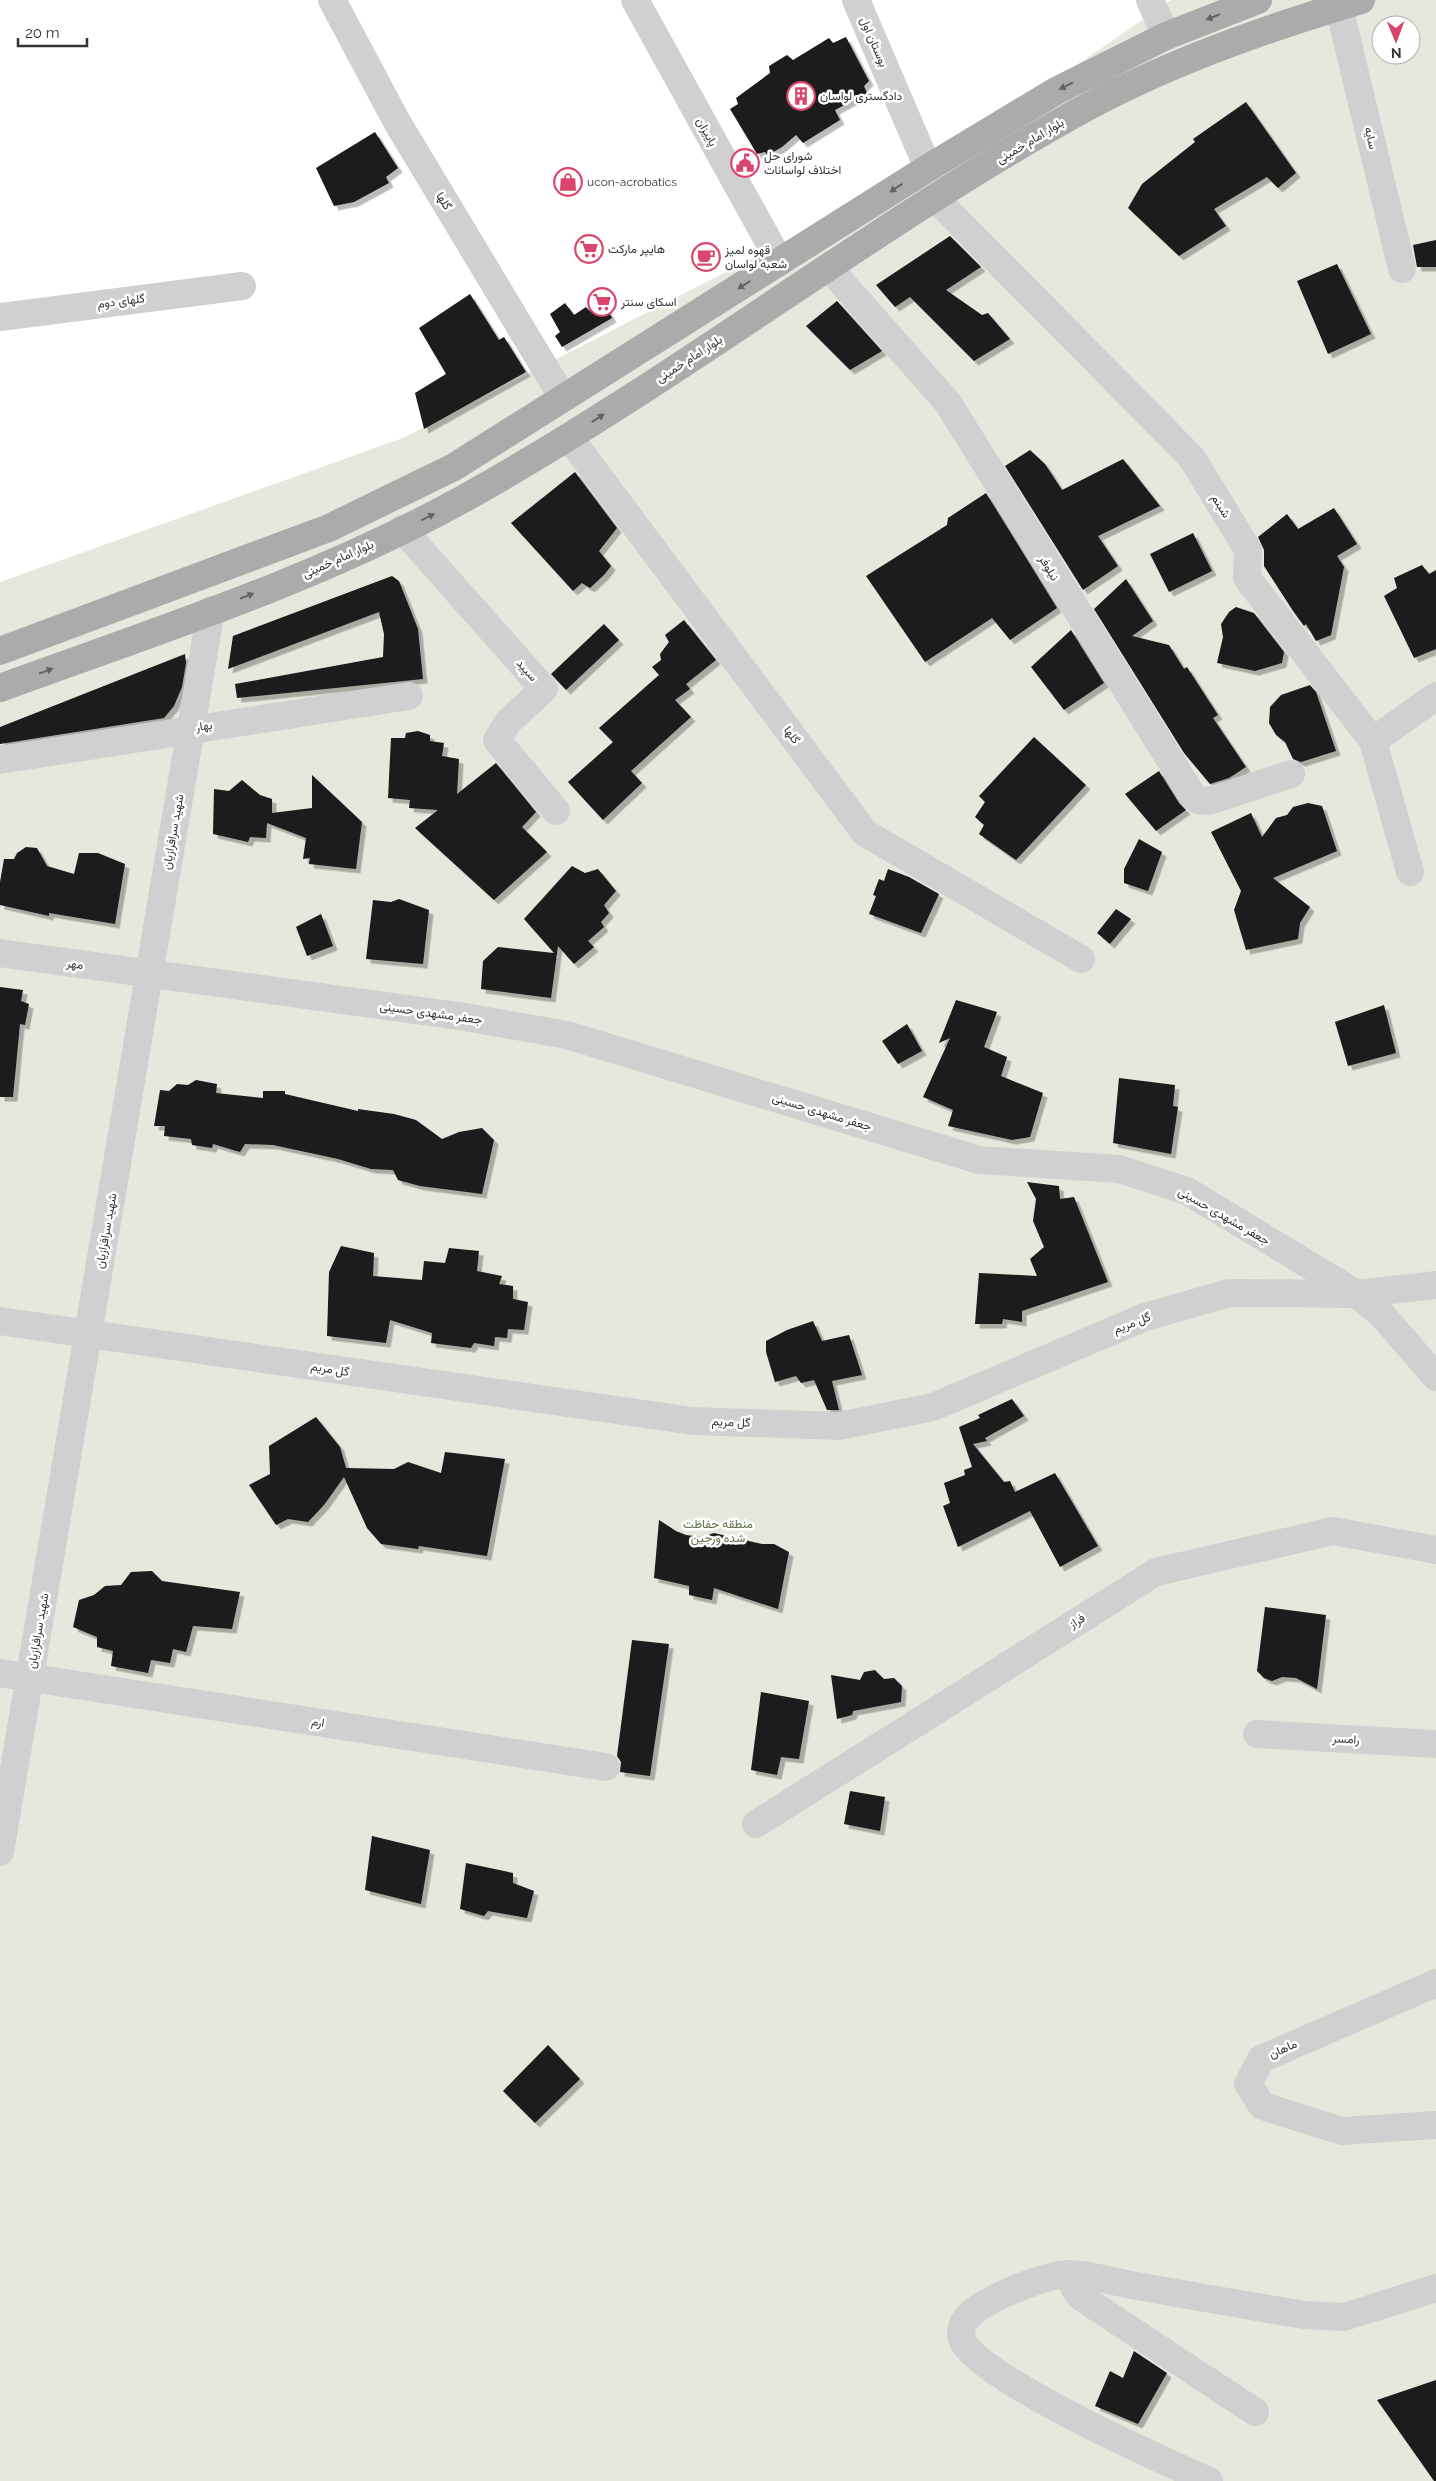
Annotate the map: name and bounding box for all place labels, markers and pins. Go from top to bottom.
building icon: دادگستری لواسان [786,81,816,111]
place label: دادگستری لواسان [820,89,903,104]
public building icon: شورای حل اختلاف لواسانات [730,148,760,178]
place label: شورای حل اختلاف لواسانات [764,149,841,178]
shop icon: ucon-acrobatics [553,167,583,197]
place label: ucon-acrobatics [587,175,677,189]
supermarket icon: هایپر مارکت [574,234,604,264]
place label: هایپر مارکت [608,242,665,257]
cafe icon: قهوه لمیز شعبه لواسان [691,242,721,272]
place label: قهوه لمیز شعبه لواسان [724,243,787,272]
supermarket icon: اسکای سنتر [587,287,617,317]
place label: اسکای سنتر [620,295,676,310]

